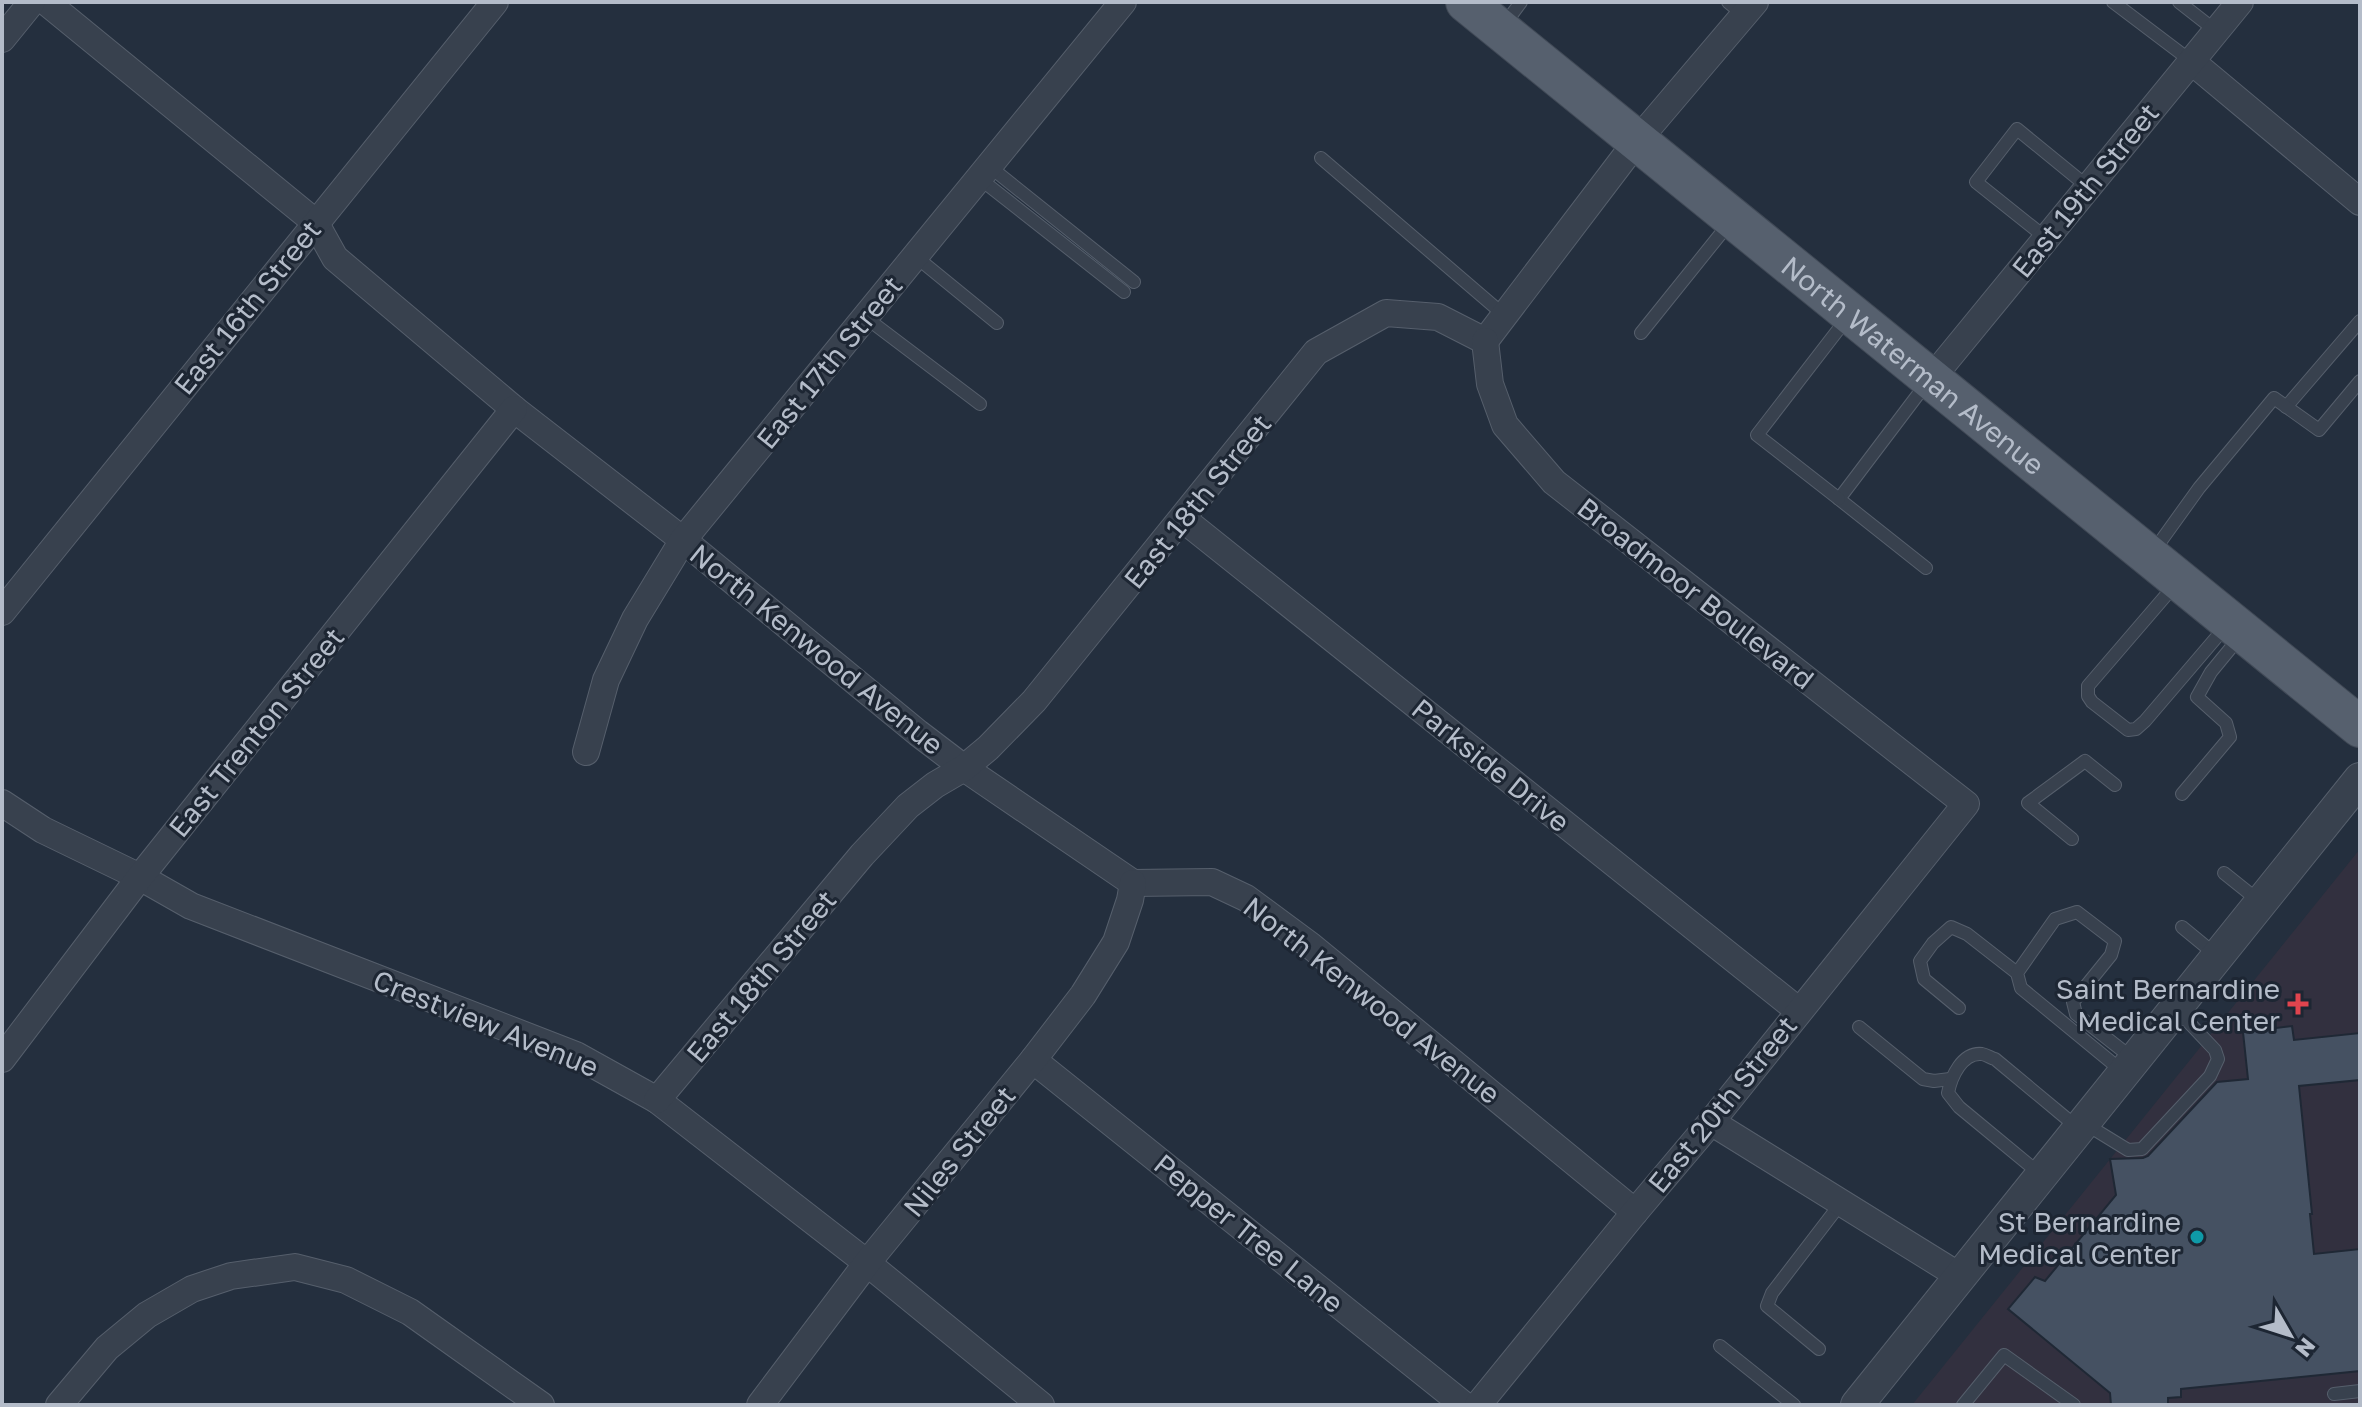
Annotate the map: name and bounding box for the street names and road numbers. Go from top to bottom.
street label: East 19th Street [2005,96,2165,284]
street label: East 16th Street [167,213,327,401]
street label: North Waterman Avenue [1775,249,2051,481]
street label: East 17th Street [749,269,909,455]
street label: East 18th Street [1117,407,1277,595]
street label: Broadmoor Boulevard [1571,490,1821,696]
street label: North Kenwood Avenue [684,537,950,761]
street label: East Trenton Street [162,621,350,843]
street label: Parkside Drive [1406,692,1576,838]
street label: East 18th Street [679,883,843,1069]
street label: North Kenwood Avenue [1237,890,1507,1110]
street label: Crestview Avenue [368,963,604,1083]
street label: East 20th Street [1641,1009,1803,1199]
street label: Niles Street [896,1079,1022,1223]
street label: Pepper Tree Lane [1148,1147,1350,1319]

